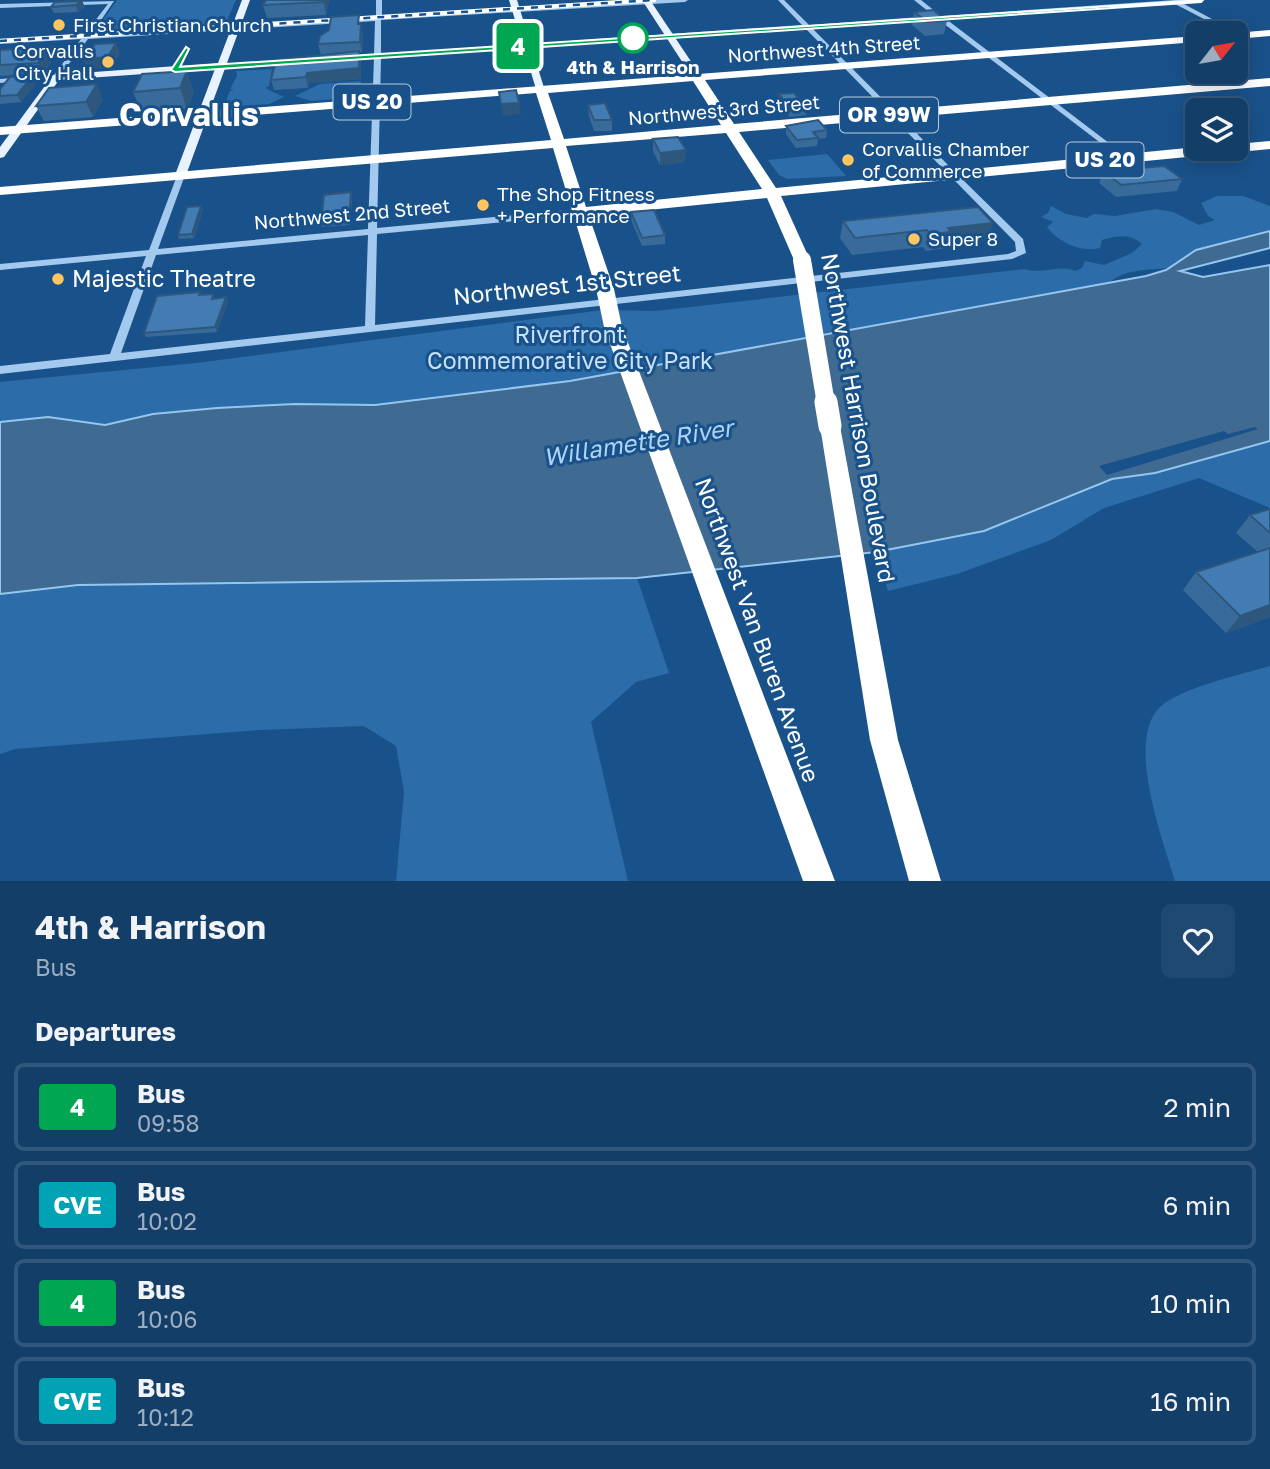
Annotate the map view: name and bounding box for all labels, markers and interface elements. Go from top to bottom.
place label: First Christian Church [73,13,272,36]
marker: First Christian Church [51,17,67,33]
north arrow [1185,21,1248,84]
map controls [1185,21,1248,161]
line badge: 4 [495,23,541,69]
marker: 4th & Harrison [618,23,648,53]
street label: Northwest 4th Street [727,30,921,67]
text: 4 [511,31,526,60]
place label: Corvallis City Hall [14,39,94,84]
marker: Corvallis City Hall [100,54,116,70]
place label: 4th & Harrison [567,55,699,78]
road number: US 20 [334,84,410,119]
street label: Northwest 3rd Street [627,90,821,129]
district label: Corvallis [119,95,259,133]
road number: OR 99W [840,97,938,132]
button: layers [1185,98,1248,161]
place label: Corvallis Chamber of Commerce [862,137,1030,182]
road number: US 20 [1066,142,1144,178]
marker: Corvallis Chamber of Commerce [840,152,856,168]
place label: The Shop Fitness + Performance [497,182,655,227]
street label: Northwest 2nd Street [253,193,451,234]
marker: The Shop Fitness + Performance [475,197,491,213]
place label: Super 8 [928,227,998,250]
marker: Super 8 [906,231,922,247]
street label: Northwest Harrison Boulevard [816,251,902,585]
street label: Northwest 1st Street [452,258,682,310]
place label: Majestic Theatre [72,264,256,292]
marker: Majestic Theatre [50,271,66,287]
park label: Riverfront Commemorative City Park [427,320,713,374]
water label: Willamette River [541,412,738,471]
street label: Northwest Van Buren Avenue [690,474,826,786]
button: heart [1161,904,1235,978]
text: 4th & Harrison [35,907,266,946]
text: Bus [35,953,77,981]
text: Departures [35,1016,176,1047]
text: Bus [137,1078,185,1109]
text: 4 [70,1092,85,1121]
text: 2 min [1163,1092,1231,1123]
text: 09:58 [137,1109,199,1137]
text: Bus [137,1176,185,1207]
text: CVE [53,1190,102,1219]
text: 6 min [1163,1190,1231,1221]
text: 10:02 [137,1207,197,1235]
text: Bus [137,1274,185,1305]
text: 4 [70,1288,85,1317]
text: 10 min [1150,1288,1231,1319]
text: 10:06 [137,1305,198,1333]
text: Bus [137,1372,185,1403]
text: CVE [53,1386,102,1415]
text: 16 min [1150,1386,1231,1417]
text: 10:12 [137,1403,194,1431]

